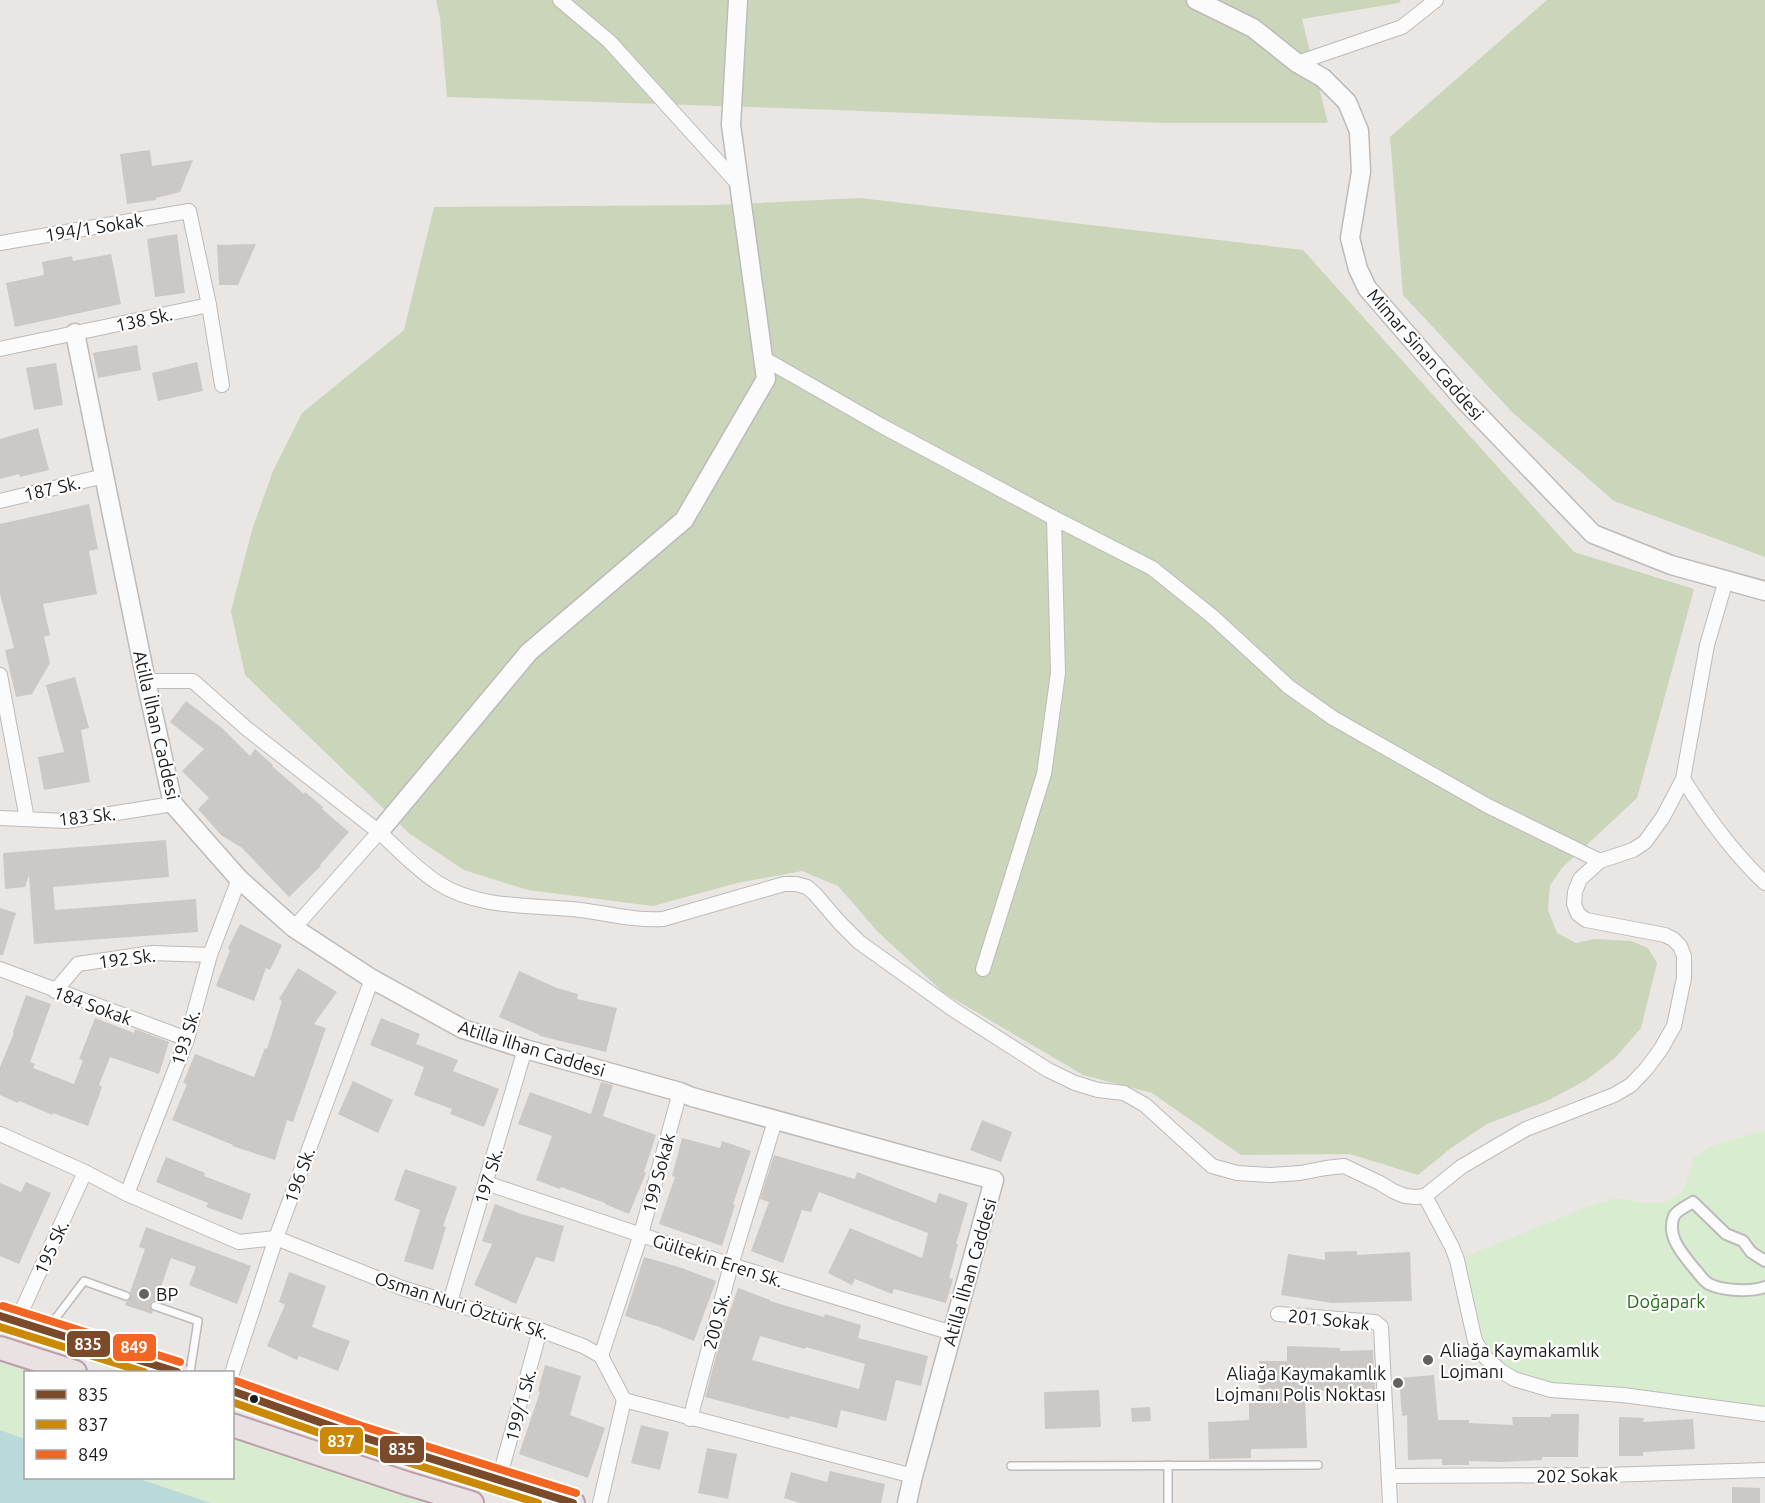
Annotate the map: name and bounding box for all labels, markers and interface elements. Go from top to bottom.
street label: 194/1 Sokak [44,209,144,245]
street label: Mimar Sinan Caddesi [1364,284,1488,424]
street label: 138 Sk. [114,303,174,335]
street label: 187 Sk. [22,472,82,504]
street label: Atilla İlhan Caddesi [130,648,184,802]
street label: 183 Sk. [57,803,117,829]
street label: 192 Sk. [97,945,157,971]
street label: 184 Sokak [51,982,135,1028]
street label: 193 Sk. [167,1007,203,1067]
street label: Atilla İlhan Caddesi [456,1016,608,1080]
street label: 199 Sokak [638,1131,678,1215]
street label: 196 Sk. [280,1145,318,1205]
street label: 197 Sk. [470,1146,506,1206]
street label: Atilla İlhan Caddesi [938,1196,1000,1348]
street label: 195 Sk. [30,1217,72,1277]
street label: Gültekin Eren Sk. [650,1229,786,1291]
street label: Osman Nuri Öztürk Sk. [372,1267,552,1343]
place label: BP [156,1284,178,1304]
marker: BP [137,1287,151,1301]
street label: 200 Sk. [699,1291,733,1351]
park label: Doğapark [1627,1291,1705,1311]
street label: 201 Sokak [1287,1305,1371,1333]
line badge: 835 [66,1330,111,1358]
line badge: 849 [112,1333,157,1362]
text: 835 [74,1335,102,1353]
text: 849 [120,1338,148,1356]
place label: Aliağa Kaymakamlık Lojmanı [1440,1340,1599,1381]
marker: Aliağa Kaymakamlık Lojmanı [1421,1353,1435,1367]
place label: Aliağa Kaymakamlık Lojmanı Polis Noktası [1215,1363,1386,1404]
street label: 199/1 Sk. [501,1367,539,1443]
legend [24,1371,234,1479]
marker: Aliağa Kaymakamlık Lojmanı Polis Noktası [1391,1376,1405,1390]
text: 835 [78,1384,108,1404]
unlabelled marker [248,1393,260,1405]
text: 837 [78,1414,108,1434]
line badge: 837 [319,1426,364,1455]
text: 837 [327,1432,355,1450]
line badge: 835 [379,1435,425,1464]
text: 835 [388,1440,416,1458]
text: 849 [78,1444,108,1464]
street label: 202 Sokak [1536,1464,1618,1486]

